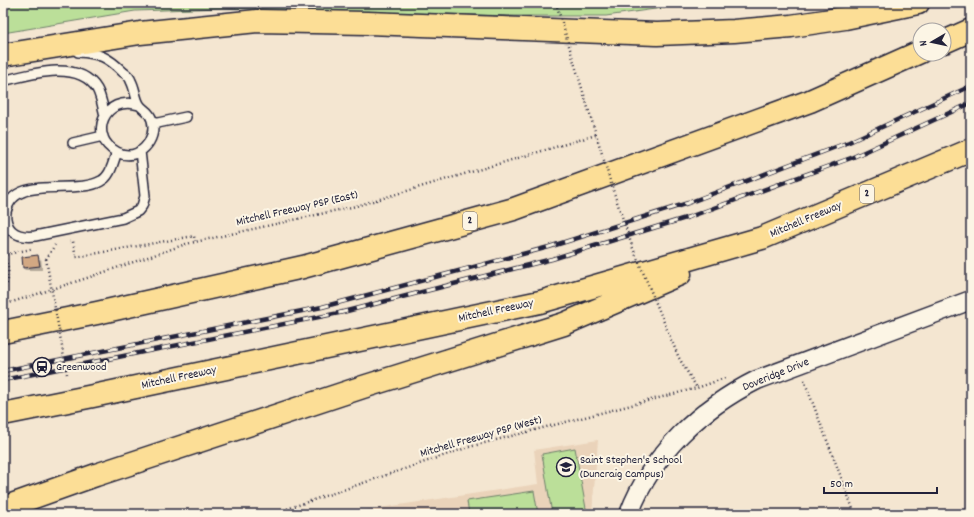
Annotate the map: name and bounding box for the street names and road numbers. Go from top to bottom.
road number: 2 [860,185,874,203]
street label: Mitchell Freeway PSP (East) [234,187,360,231]
street label: Mitchell Freeway [768,197,845,243]
road number: 2 [463,212,477,230]
street label: Mitchell Freeway [457,295,536,327]
street label: Doveridge Drive [740,354,812,396]
street label: Mitchell Freeway [140,362,219,394]
street label: Mitchell Freeway PSP (West) [418,412,544,462]

